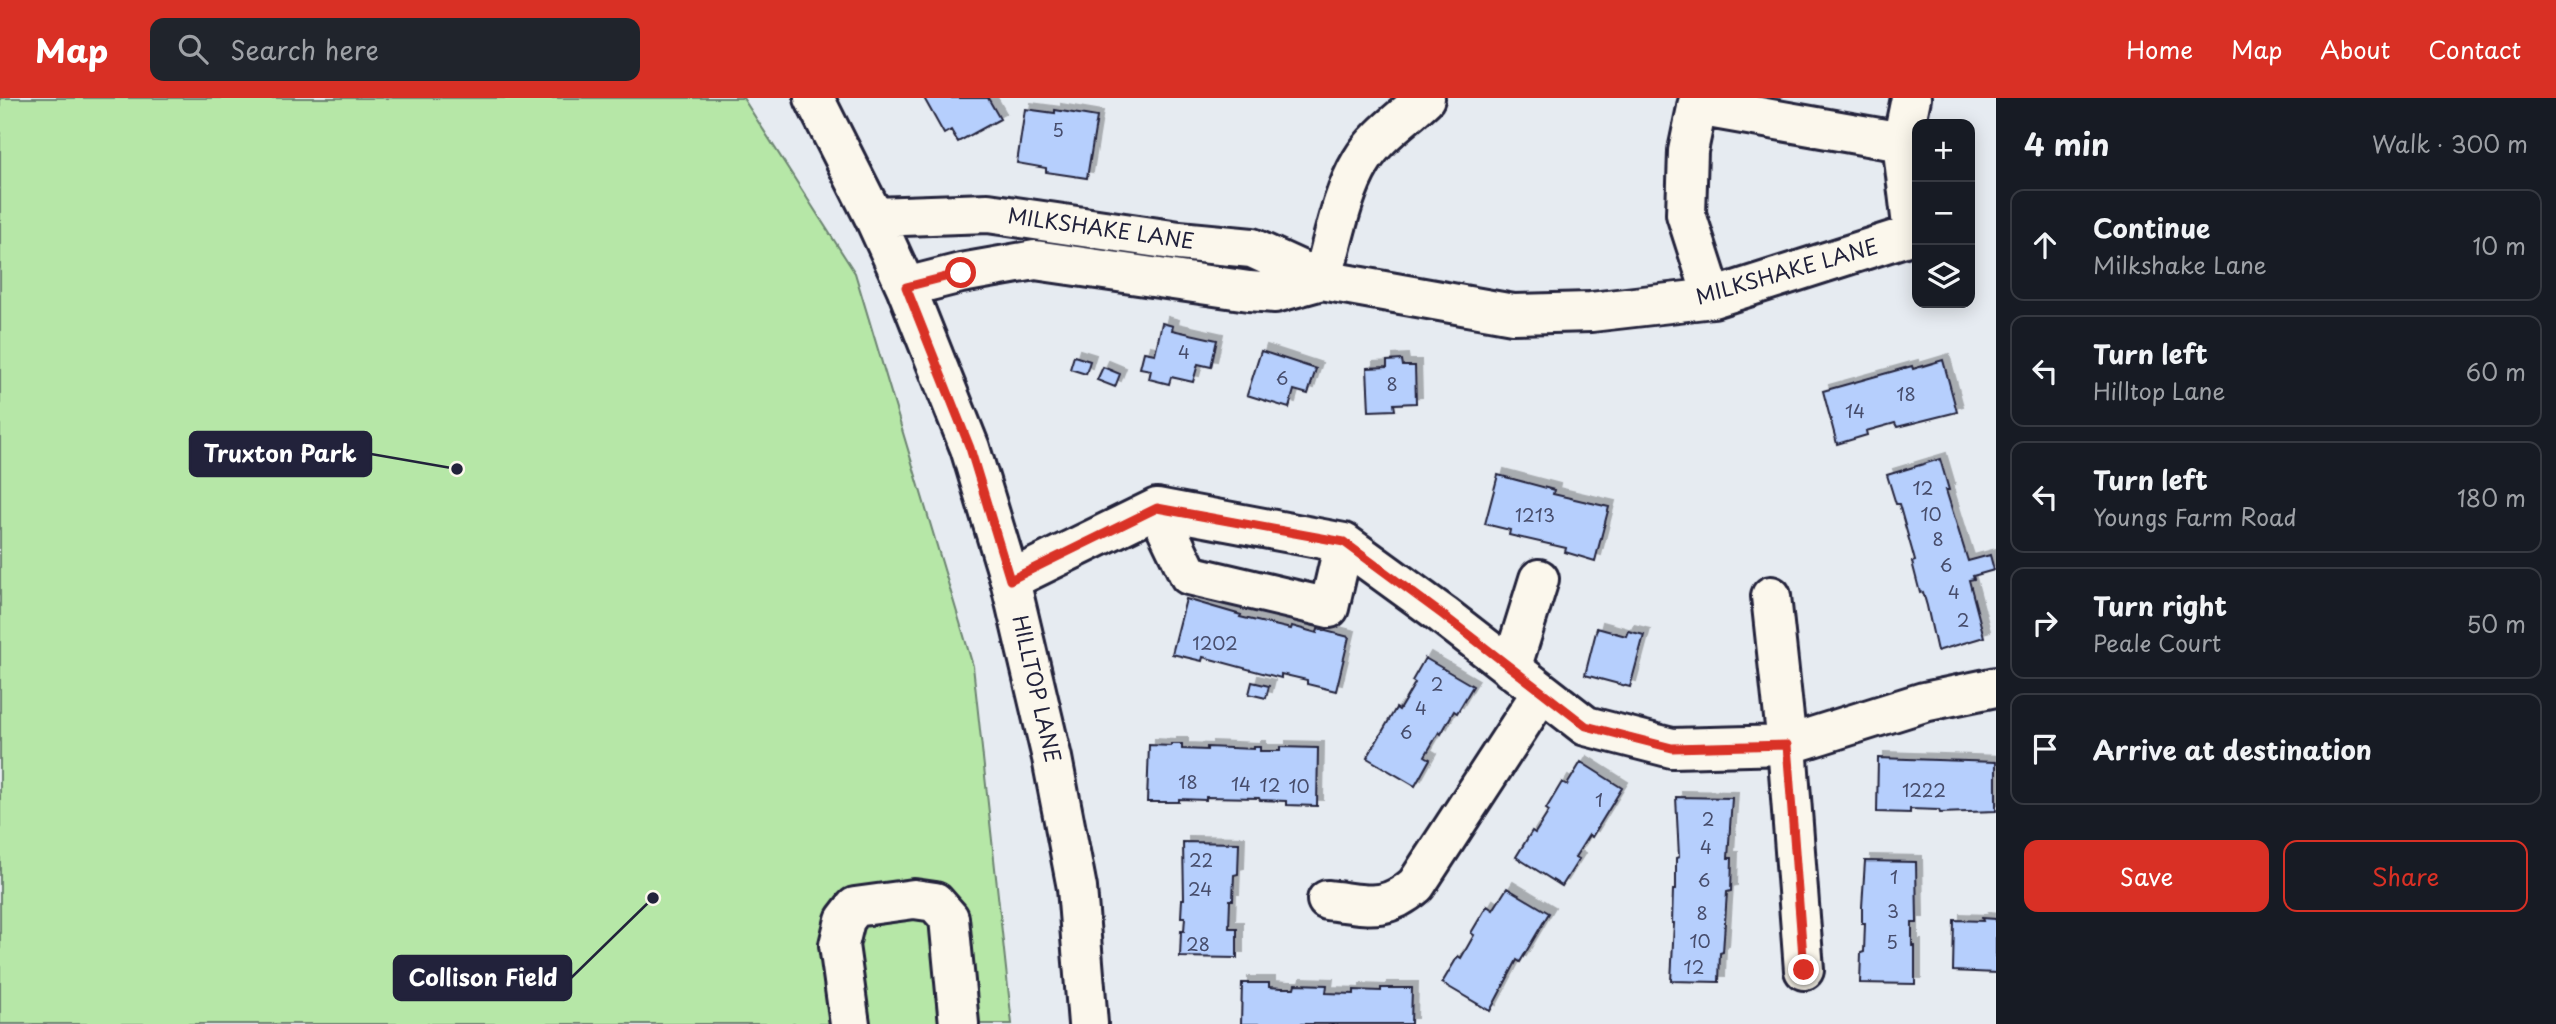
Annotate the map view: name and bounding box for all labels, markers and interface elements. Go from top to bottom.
search box [150,18,640,81]
text: Map [35,24,108,74]
icon: search [174,30,212,68]
text: Search here [230,30,379,69]
text: Home [2126,31,2193,67]
text: Map [2231,31,2282,67]
text: About [2320,31,2390,67]
text: Contact [2428,31,2521,67]
house number: 5 [1052,116,1064,143]
map controls [1912,119,1975,308]
button: + [1912,119,1975,182]
text: 4 min [2024,121,2110,166]
text: Walk · 300 m [2372,126,2528,161]
button: − [1912,182,1975,245]
street label: MILKSHAKE LANE [1006,198,1197,256]
text: Continue [2093,208,2210,247]
icon: ahead [2026,226,2064,264]
text: 10 m [2472,228,2526,263]
street label: MILKSHAKE LANE [1692,229,1881,311]
button: layers [1912,245,1975,308]
text: Milkshake Lane [2093,247,2267,282]
route start [945,257,976,288]
text: Turn left [2093,334,2208,373]
house number: 4 [1178,338,1190,365]
icon: left [2026,352,2064,390]
text: 60 m [2466,354,2526,389]
house number: 6 [1276,364,1288,391]
house number: 8 [1386,370,1398,397]
text: Hilltop Lane [2093,373,2225,408]
house number: 18 [1896,380,1916,407]
house number: 14 [1845,397,1865,424]
callout: Truxton Park [190,432,371,476]
text: Truxton Park [203,435,357,470]
text: Turn left [2093,460,2208,499]
house number: 12 [1913,474,1933,501]
icon: left [2026,478,2064,516]
text: 180 m [2457,480,2526,515]
text: Youngs Farm Road [2093,499,2297,534]
house number: 10 [1920,500,1942,527]
house number: 1213 [1515,501,1555,528]
house number: 8 [1932,525,1944,552]
house number: 6 [1940,551,1952,578]
house number: 4 [1948,578,1960,605]
text: Turn right [2093,586,2227,625]
icon: right [2026,604,2064,642]
house number: 2 [1957,606,1969,633]
text: 50 m [2466,606,2526,641]
street label: HILLTOP LANE [1005,612,1070,766]
text: Peale Court [2093,625,2221,660]
house number: 1202 [1192,629,1238,656]
house number: 2 [1431,670,1443,697]
house number: 4 [1415,694,1427,721]
house number: 6 [1400,718,1412,745]
icon: arrive [2026,730,2064,768]
text: Arrive at destination [2093,730,2372,769]
house number: 18 [1178,768,1198,795]
house number: 14 [1231,770,1251,797]
house number: 12 [1260,771,1280,798]
house number: 10 [1288,772,1310,799]
house number: 1222 [1902,776,1946,803]
house number: 1 [1595,786,1603,813]
house number: 2 [1702,805,1714,832]
house number: 4 [1700,833,1712,860]
button: Save [2024,840,2269,912]
button: Share [2283,840,2528,912]
house number: 22 [1189,846,1213,873]
house number: 1 [1890,863,1898,890]
house number: 6 [1698,866,1710,893]
house number: 24 [1188,875,1212,902]
house number: 3 [1887,897,1899,924]
house number: 8 [1696,899,1708,926]
house number: 10 [1689,927,1711,954]
house number: 5 [1886,928,1898,955]
house number: 28 [1186,930,1210,957]
house number: 12 [1684,953,1704,980]
route end [1788,954,1819,985]
callout: Collison Field [394,956,571,1000]
text: Collison Field [408,959,558,994]

